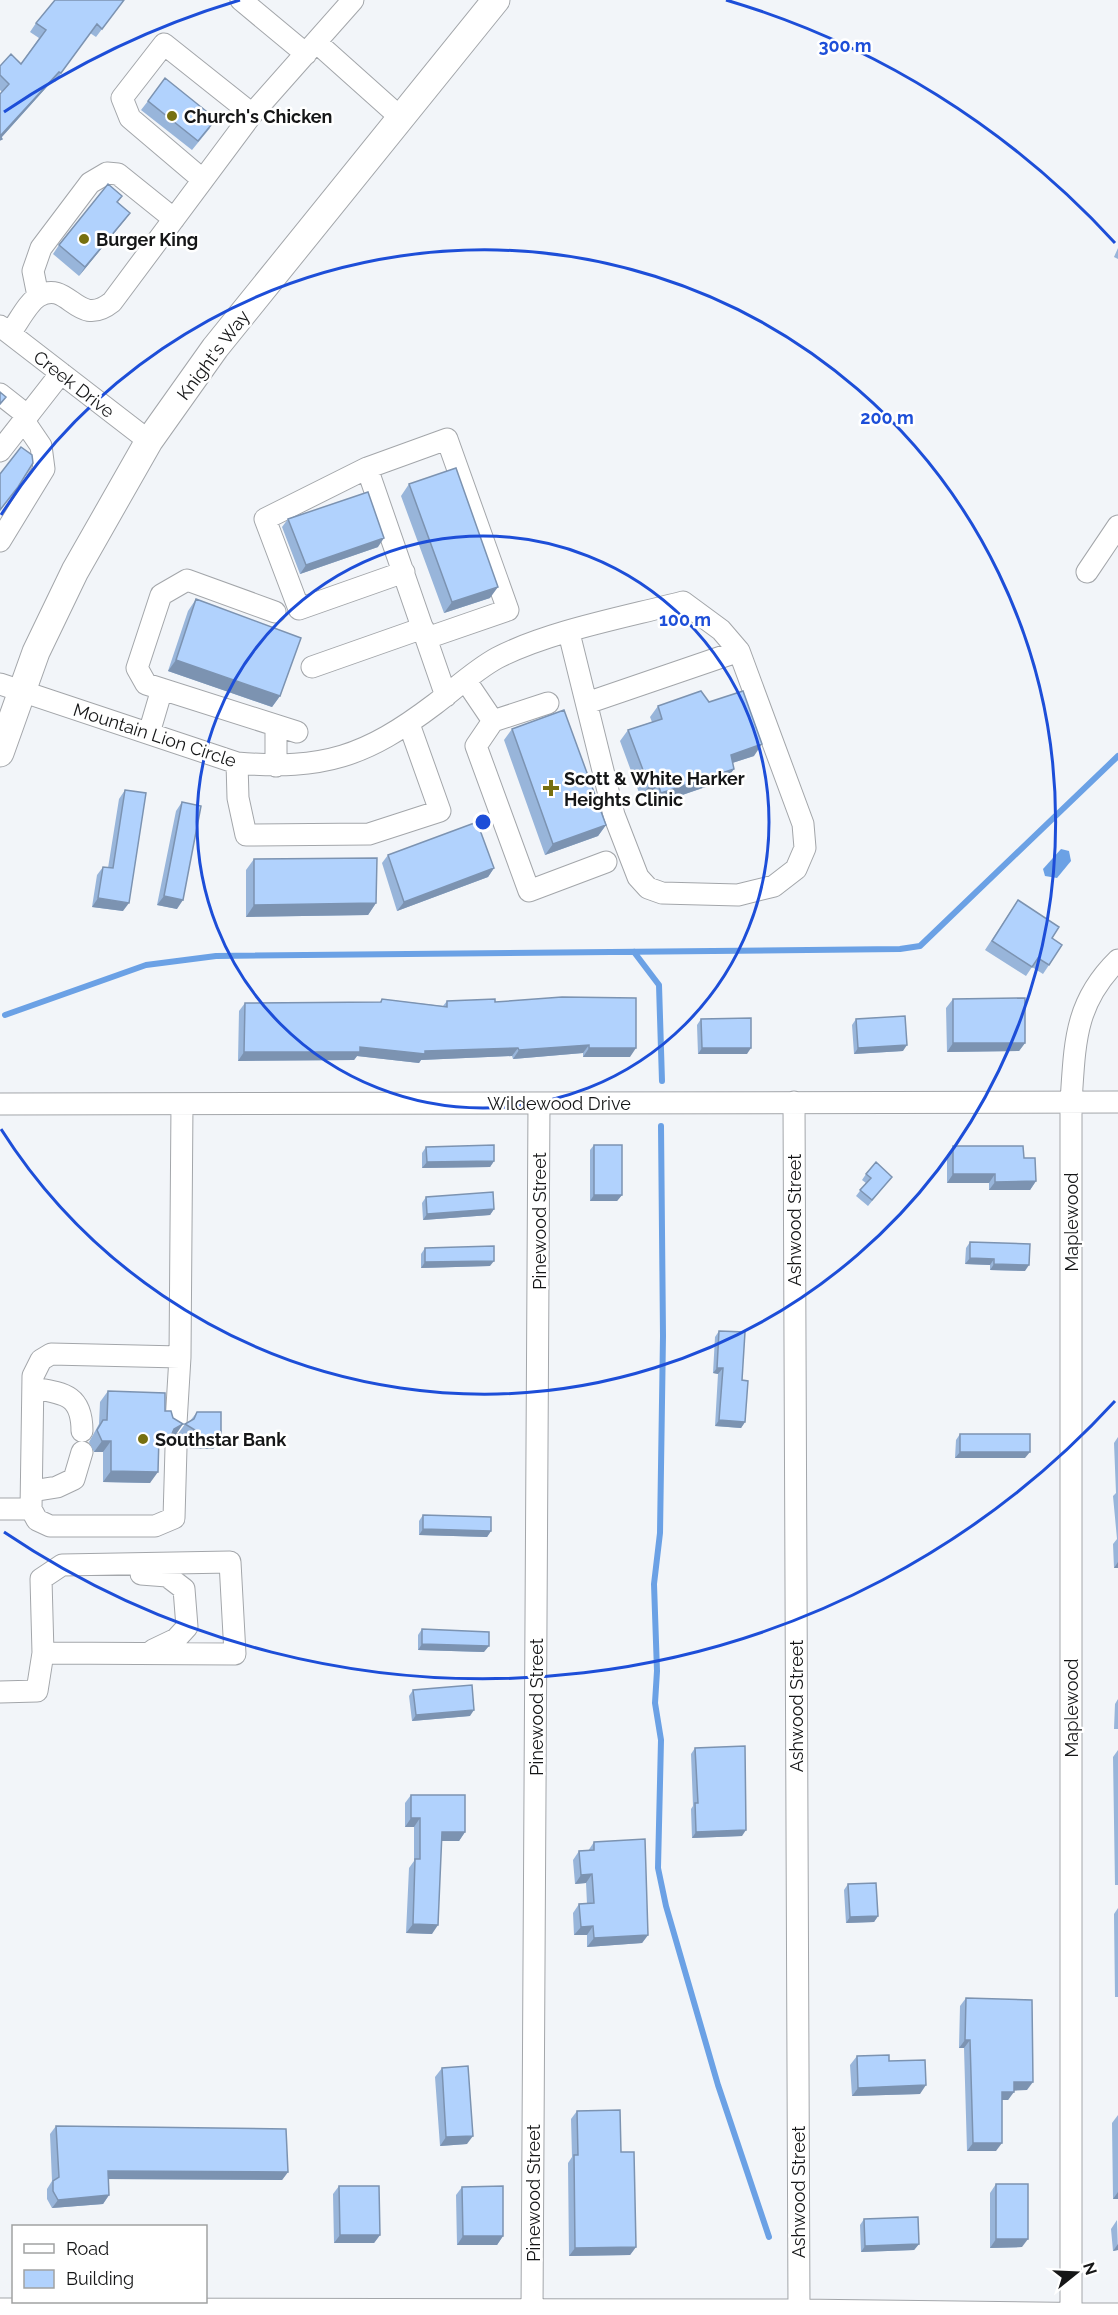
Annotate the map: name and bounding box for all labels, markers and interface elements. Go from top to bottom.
text: 300 m [818,35,872,56]
place label: Church's Chicken [184,106,332,127]
marker: Church's Chicken [165,109,179,123]
place label: Burger King [96,229,198,250]
marker: Burger King [77,232,91,246]
street label: Knight's Way [172,306,254,404]
street label: Creek Drive [29,346,119,422]
text: 200 m [860,407,914,428]
text: 100 m [659,609,711,630]
street label: Mountain Lion Circle [71,699,240,771]
place label: Scott & White Harker Heights Clinic [564,768,745,810]
marker: Scott & White Harker Heights Clinic [542,779,560,797]
centre of rings [473,812,493,832]
street label: Wildewood Drive [487,1093,631,1114]
street label: Pinewood Street [529,1152,550,1290]
street label: Ashwood Street [784,1154,805,1286]
street label: Maplewood [1061,1173,1082,1271]
place label: Southstar Bank [155,1429,287,1450]
marker: Southstar Bank [136,1432,150,1446]
street label: Pinewood Street [526,1638,547,1776]
street label: Ashwood Street [786,1640,807,1772]
street label: Maplewood [1061,1659,1082,1757]
street label: Pinewood Street [523,2124,544,2262]
street label: Ashwood Street [788,2126,809,2258]
legend [12,2225,207,2303]
text: Road [66,2238,109,2259]
north arrow [1046,2243,1106,2303]
text: N [1079,2260,1101,2277]
text: Building [66,2268,134,2289]

